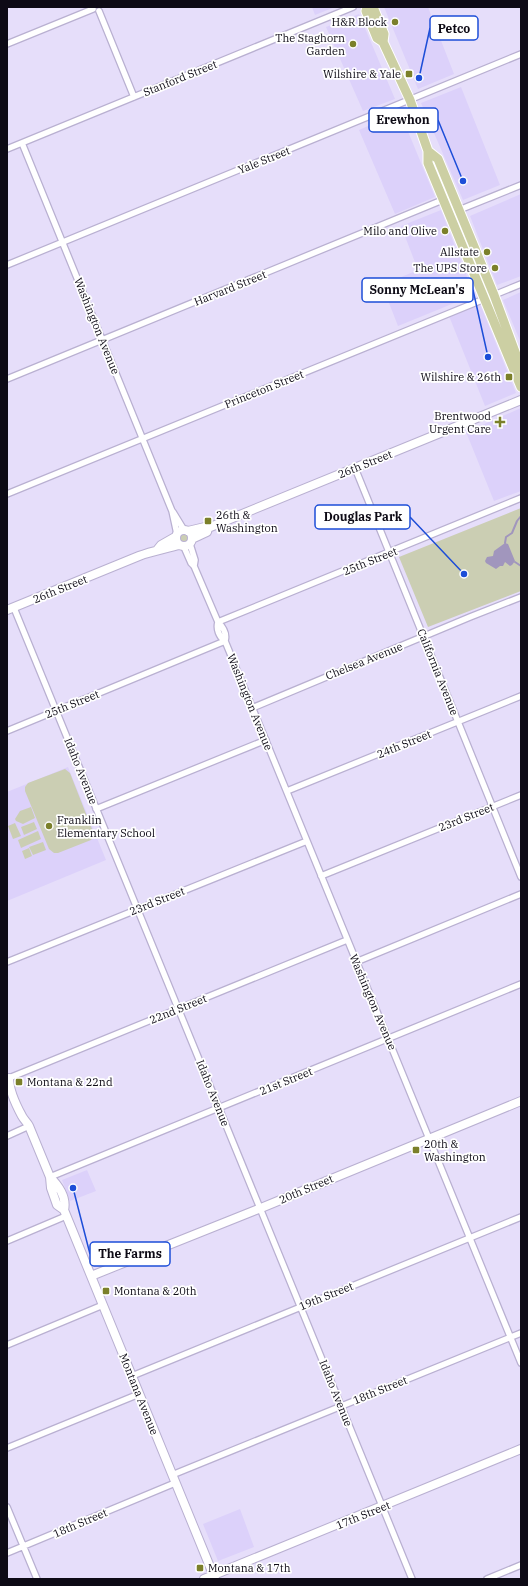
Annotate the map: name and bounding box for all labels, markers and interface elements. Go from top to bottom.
place label: H&R Block [332,15,388,29]
callout: Petco [430,16,478,40]
marker: H&R Block [390,17,400,27]
text: Petco [438,21,470,36]
place label: The Staghorn Garden [275,31,345,58]
marker: The Staghorn Garden [348,39,358,49]
street label: Stanford Street [141,57,219,99]
place label: Wilshire & Yale [323,67,401,81]
marker: Wilshire & Yale [404,69,414,79]
callout: Erewhon [369,108,438,132]
text: Erewhon [376,112,430,127]
street label: Yale Street [236,143,292,177]
place label: Milo and Olive [363,224,437,238]
marker: Milo and Olive [440,226,450,236]
place label: Allstate [440,245,479,259]
marker: Allstate [482,247,492,257]
place label: The UPS Store [413,261,487,275]
marker: The UPS Store [490,263,500,273]
street label: Harvard Street [192,267,268,309]
street label: Washington Avenue [71,276,123,376]
callout: Sonny McLean's [362,278,473,302]
text: Sonny McLean's [369,282,465,297]
street label: Princeton Street [222,367,306,411]
place label: Wilshire & 26th [420,370,501,384]
marker: Wilshire & 26th [504,372,514,382]
place label: Brentwood Urgent Care [429,409,491,436]
marker: Brentwood Urgent Care [494,416,506,428]
street label: 26th Street [336,447,394,481]
callout: Douglas Park [315,505,410,529]
place label: 26th & Washington [216,508,278,535]
text: Douglas Park [324,509,403,524]
marker: 26th & Washington [203,516,213,526]
street label: 25th Street [341,544,399,578]
street label: 26th Street [31,572,89,606]
street label: California Avenue [414,627,462,717]
street label: Chelsea Avenue [323,639,405,683]
street label: Washington Avenue [224,652,276,752]
street label: 25th Street [43,687,101,721]
street label: 24th Street [375,727,433,761]
street label: Idaho Avenue [61,736,101,807]
street label: 23rd Street [436,800,496,834]
place label: Franklin Elementary School [57,813,155,840]
marker: Franklin Elementary School [44,821,54,831]
street label: 23rd Street [127,884,187,918]
street label: Washington Avenue [346,952,400,1052]
street label: 22nd Street [147,991,209,1027]
street label: Idaho Avenue [193,1058,233,1129]
street label: 21st Street [257,1064,315,1098]
place label: Montana & 22nd [27,1075,113,1089]
marker: Montana & 22nd [14,1077,24,1087]
place label: 20th & Washington [424,1137,486,1164]
marker: 20th & Washington [411,1145,421,1155]
street label: 20th Street [277,1171,335,1207]
callout: The Farms [90,1242,170,1266]
text: The Farms [98,1246,162,1261]
street label: 19th Street [297,1279,355,1313]
place label: Montana & 20th [114,1284,197,1298]
marker: Montana & 20th [101,1286,111,1296]
street label: Montana Avenue [116,1351,162,1437]
street label: Idaho Avenue [316,1358,356,1429]
street label: 18th Street [351,1373,409,1407]
street label: 17th Street [334,1498,392,1532]
street label: 18th Street [51,1505,109,1541]
place label: Montana & 17th [208,1561,291,1575]
marker: Montana & 17th [195,1563,205,1573]

